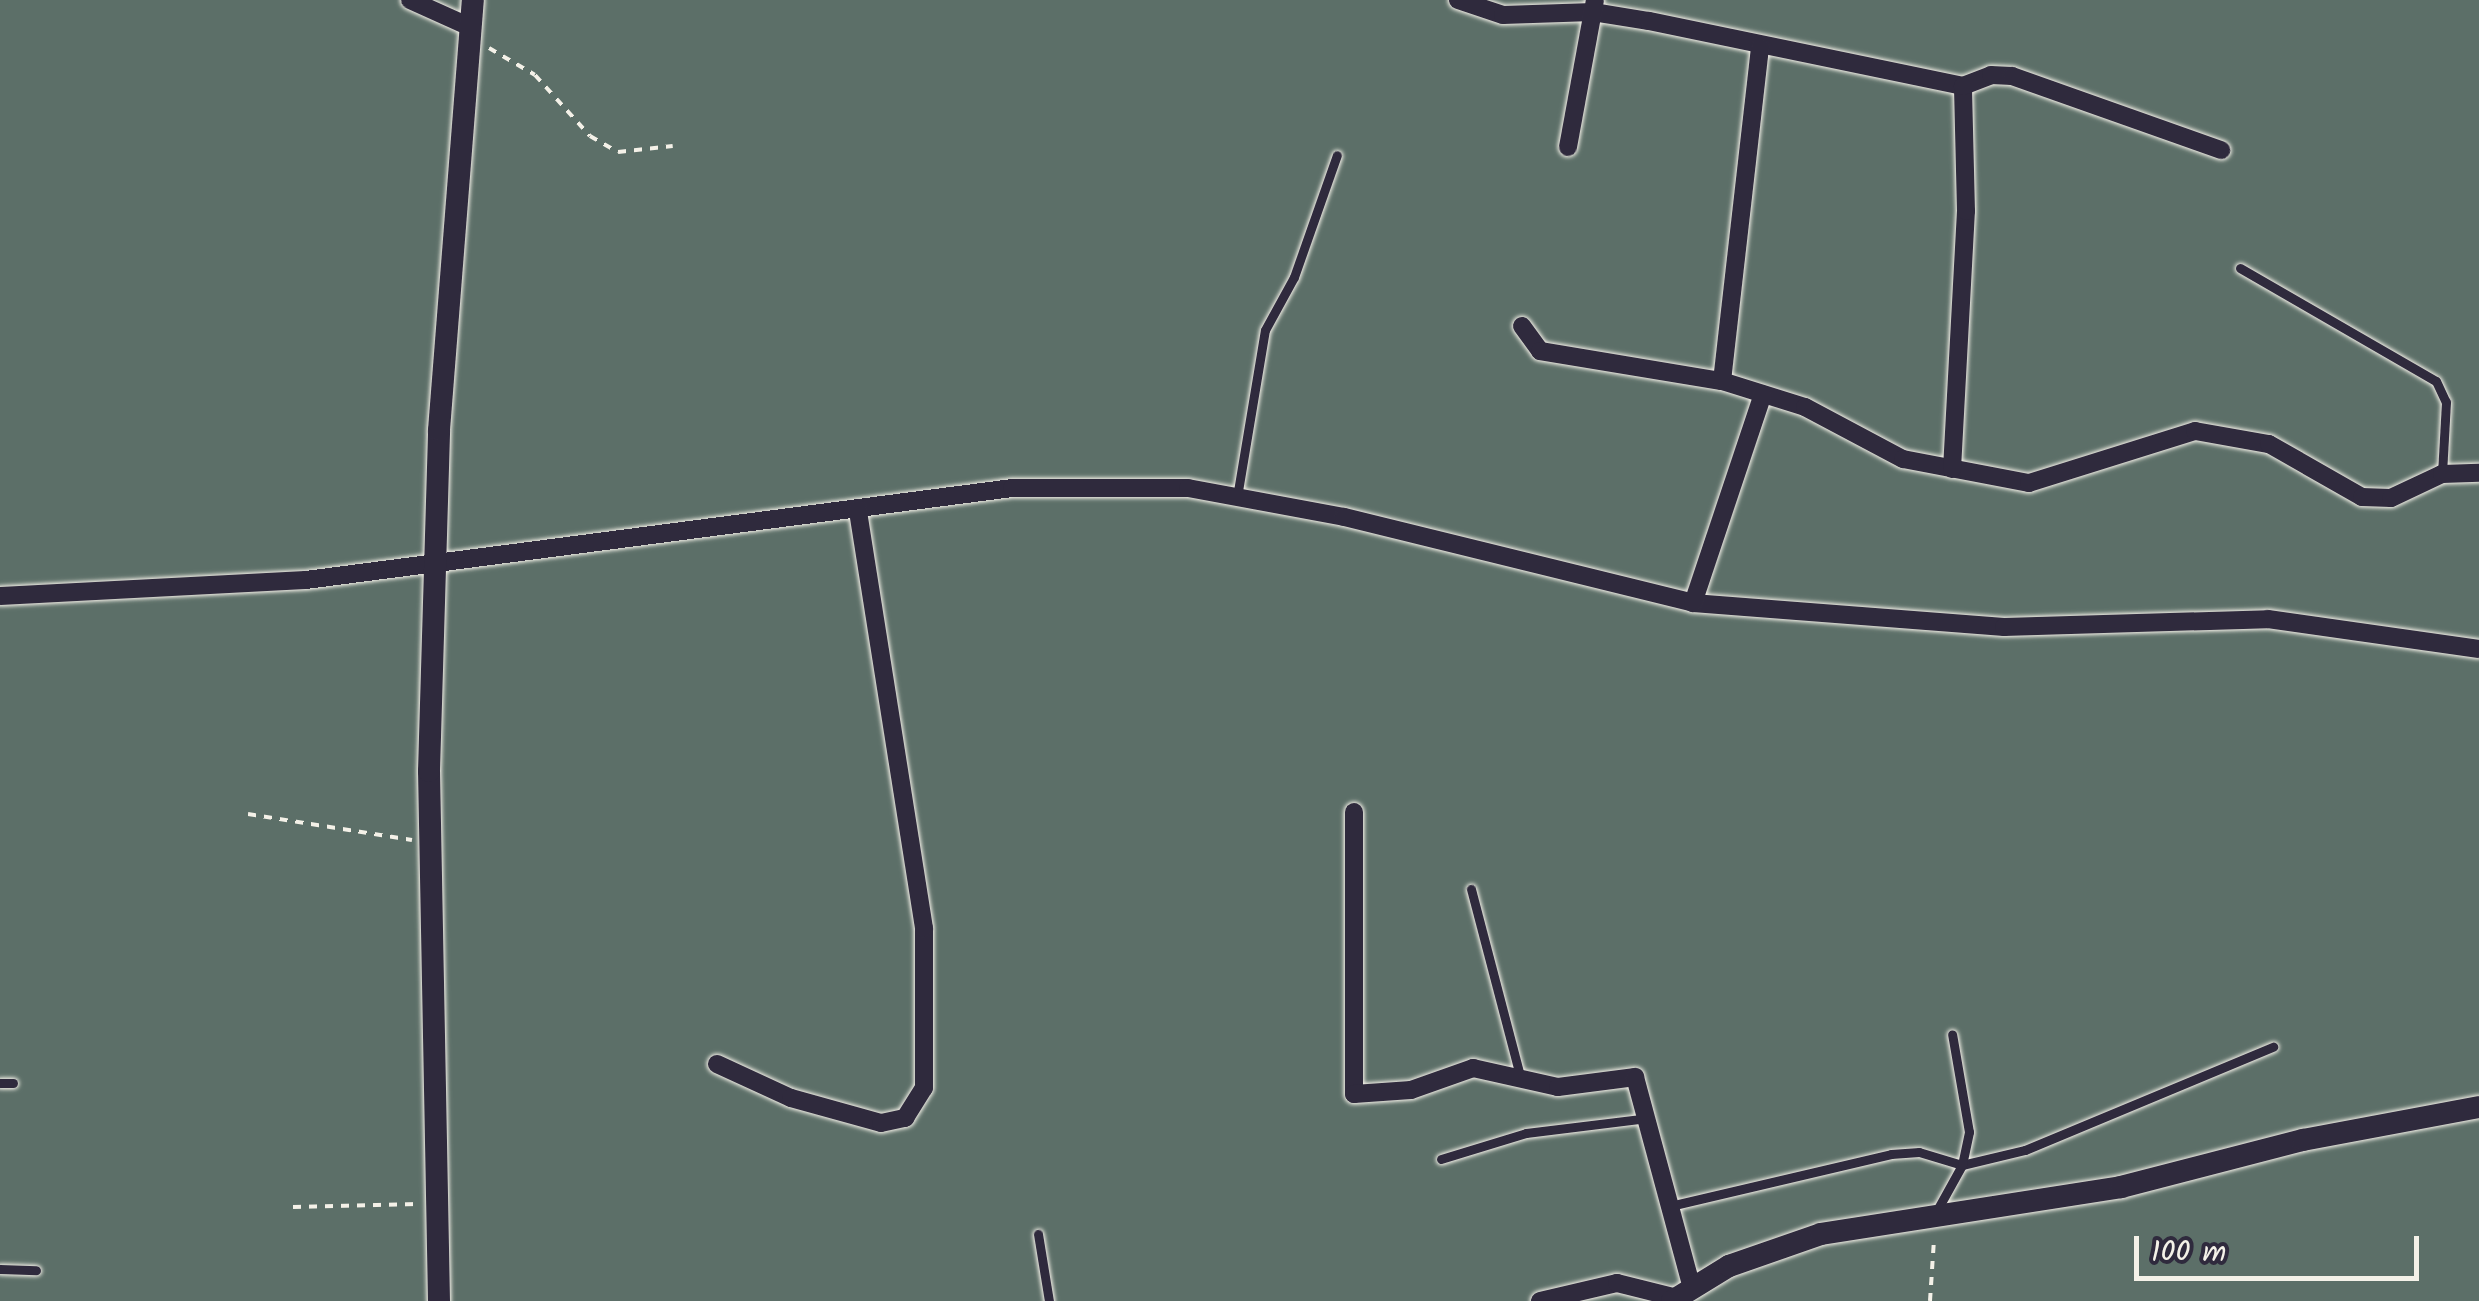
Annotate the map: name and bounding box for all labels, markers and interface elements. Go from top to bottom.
scale bar [2139,1216,2424,1278]
text: 100 m [2151,1229,2226,1277]

